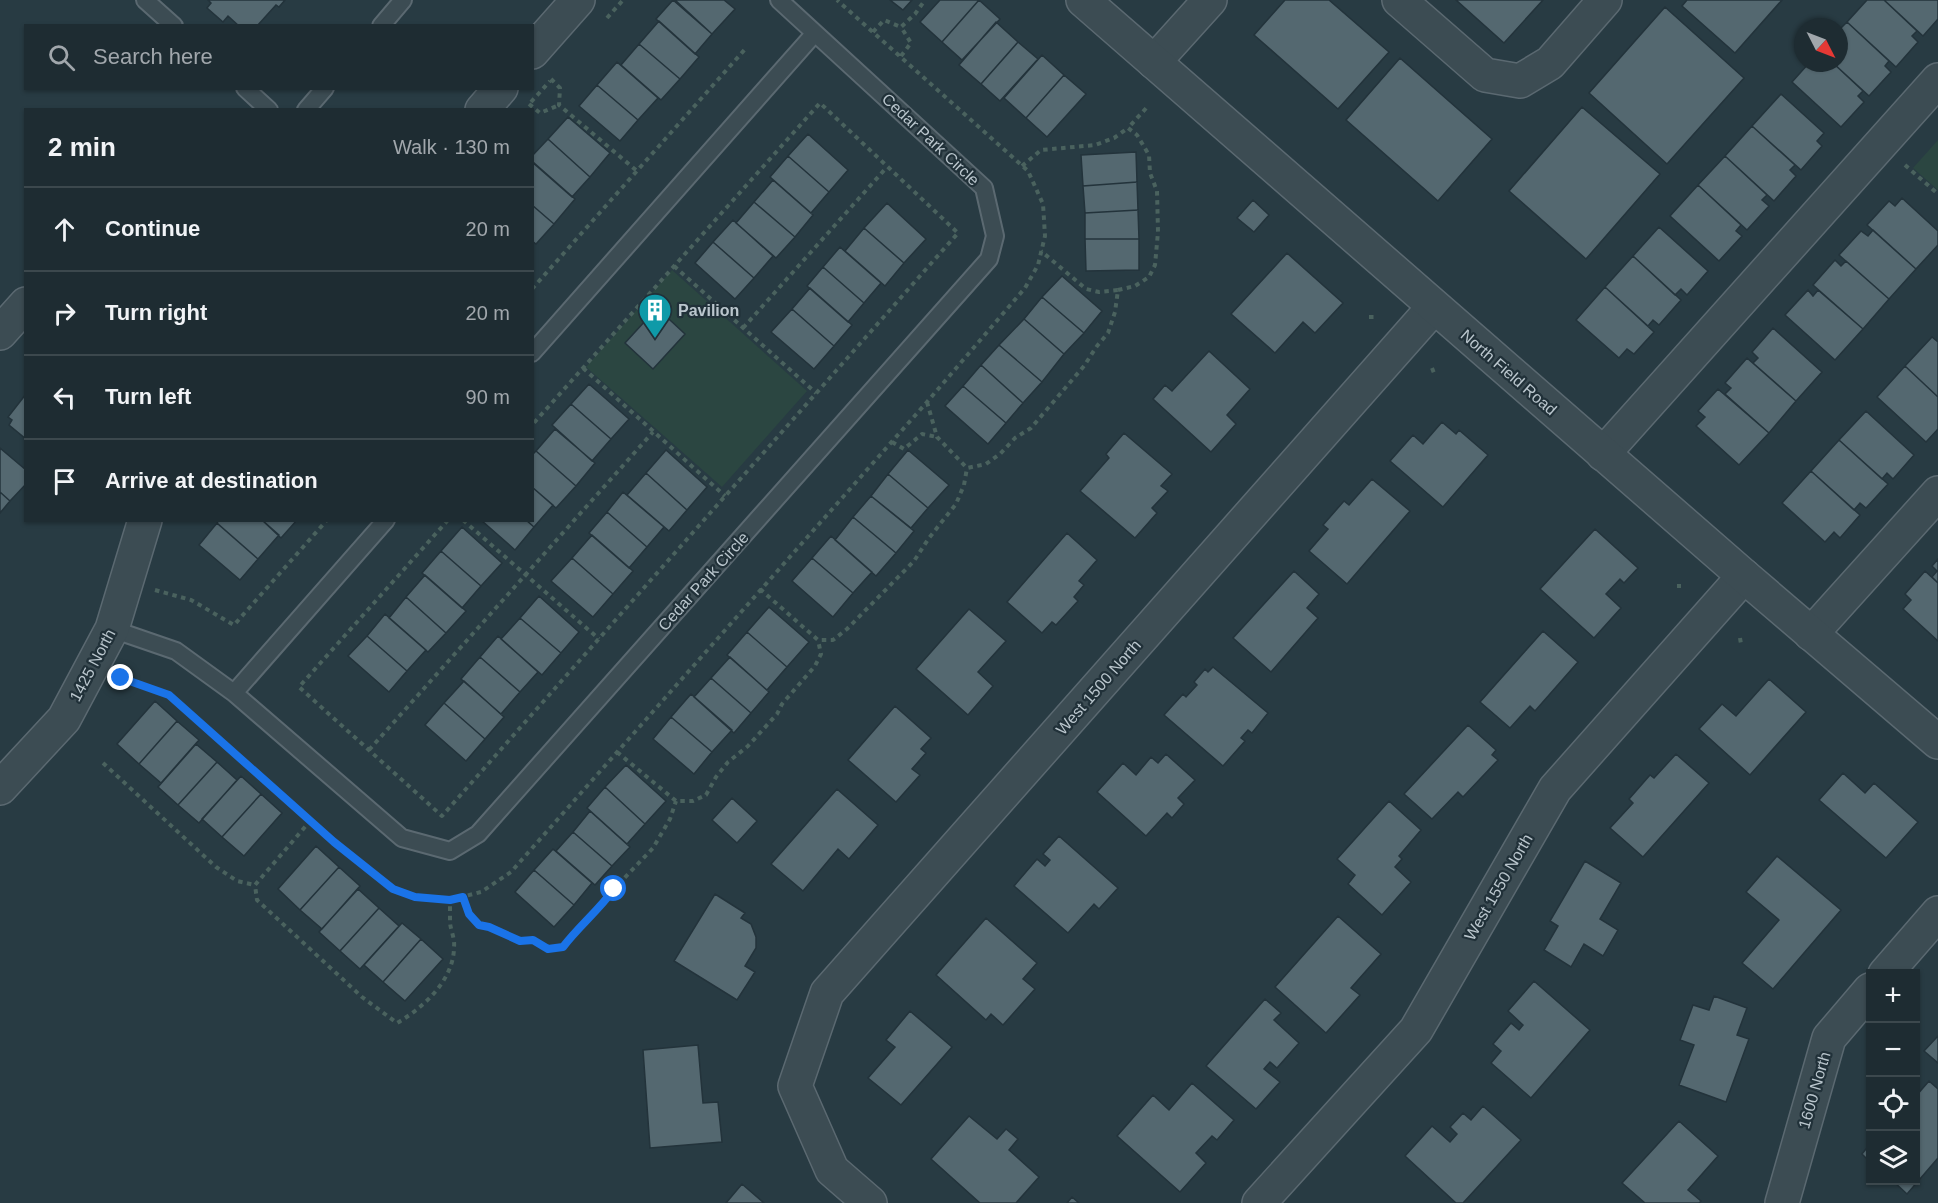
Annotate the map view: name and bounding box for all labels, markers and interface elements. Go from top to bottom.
north arrow [1794,18,1848,72]
search box [24,24,534,90]
icon: search [45,41,78,74]
text: Search here [93,44,213,69]
street label: Cedar Park Circle [879,90,983,189]
text: 2 min [48,132,116,162]
text: Walk · 130 m [393,136,510,158]
icon: ahead [48,213,81,246]
text: Continue [105,216,200,241]
text: 20 m [466,218,510,240]
building icon: Pavilion [637,292,673,339]
icon: right [48,297,81,330]
text: Turn right [105,300,207,325]
text: 20 m [466,302,510,324]
place label: Pavilion [678,302,739,319]
street label: North Field Road [1457,326,1560,418]
icon: left [48,381,81,414]
text: Turn left [105,384,191,409]
text: 90 m [466,386,510,408]
icon: arrive [48,465,81,498]
text: Arrive at destination [105,468,318,493]
street label: Cedar Park Circle [655,529,752,634]
street label: 1425 North [66,626,119,704]
street label: West 1500 North [1053,637,1144,738]
route end [107,664,133,690]
street label: West 1550 North [1461,831,1536,943]
route start [600,875,626,901]
map controls [1866,969,1920,1185]
button: + [1866,969,1920,1023]
button: − [1866,1023,1920,1077]
street label: 1600 North [1795,1050,1834,1131]
button: locate [1866,1077,1920,1131]
button: layers [1866,1131,1920,1185]

